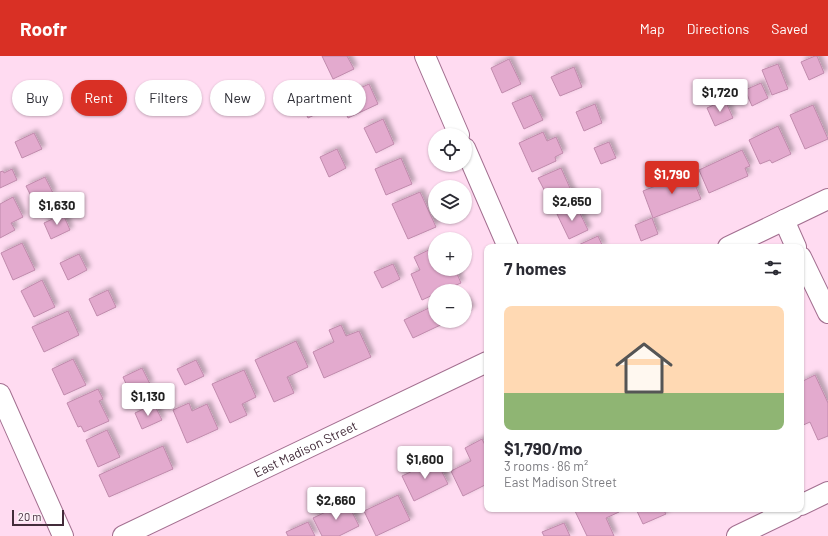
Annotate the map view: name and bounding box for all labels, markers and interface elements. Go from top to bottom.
text: Roofr [20,17,67,40]
text: Map [640,20,665,37]
text: Directions [687,20,749,37]
text: Saved [771,20,808,37]
pin: $1,720 [687,79,753,113]
chip: Buy [12,80,63,116]
chip: Rent [71,80,127,116]
chip: Filters [135,80,202,116]
chip: New [210,80,265,116]
chip: Apartment [273,80,366,116]
text: $1,720 [702,84,738,100]
map controls [428,128,472,328]
button: locate [428,128,472,172]
pin: $1,790 [639,161,705,195]
text: $1,790 [654,166,690,182]
button: layers [428,180,472,224]
pin: $2,650 [539,188,605,222]
pin: $1,630 [24,192,90,226]
text: $2,650 [552,193,592,209]
text: $1,630 [39,197,75,213]
button: + [428,232,472,276]
icon: filters [762,257,784,279]
text: 7 homes [504,258,566,278]
button: − [428,284,472,328]
icon: home [608,332,680,404]
pin: $1,130 [115,383,181,417]
text: $1,130 [131,388,165,404]
street label: East Madison Street [251,417,360,480]
text: $1,790/mo [504,438,583,458]
pin: $1,600 [392,446,458,480]
text: $1,600 [406,451,444,467]
text: 3 rooms · 86 m² [504,458,588,474]
text: East Madison Street [504,474,617,490]
pin: $2,660 [303,487,369,521]
text: $2,660 [316,492,356,508]
scale bar [12,508,64,527]
text: 20 m [18,510,41,523]

